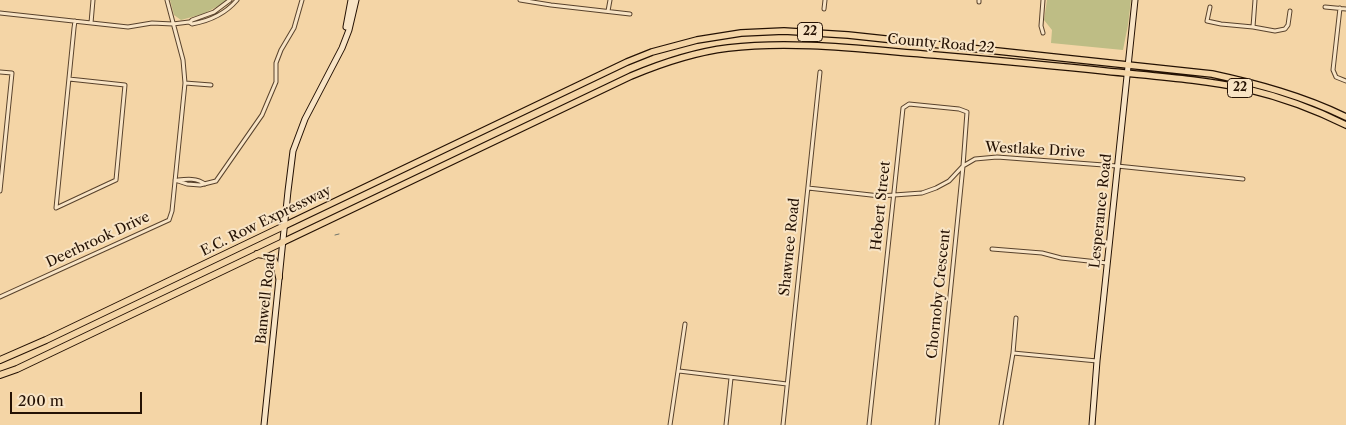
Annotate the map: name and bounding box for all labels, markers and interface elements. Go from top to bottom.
road number: 22 [798,22,822,42]
street label: County Road 22 [887,31,995,57]
road number: 22 [1228,78,1252,98]
street label: Westlake Drive [985,139,1085,161]
street label: Lesperance Road [1087,153,1115,269]
street label: Hebert Street [868,160,894,252]
street label: E.C. Row Expressway [198,182,334,260]
street label: Shawnee Road [776,197,804,297]
street label: Deerbrook Drive [43,209,153,271]
street label: Chornoby Crescent [924,228,954,360]
street label: Banwell Road [253,253,279,345]
scale bar [12,382,145,414]
text: 200 m [18,391,64,410]

